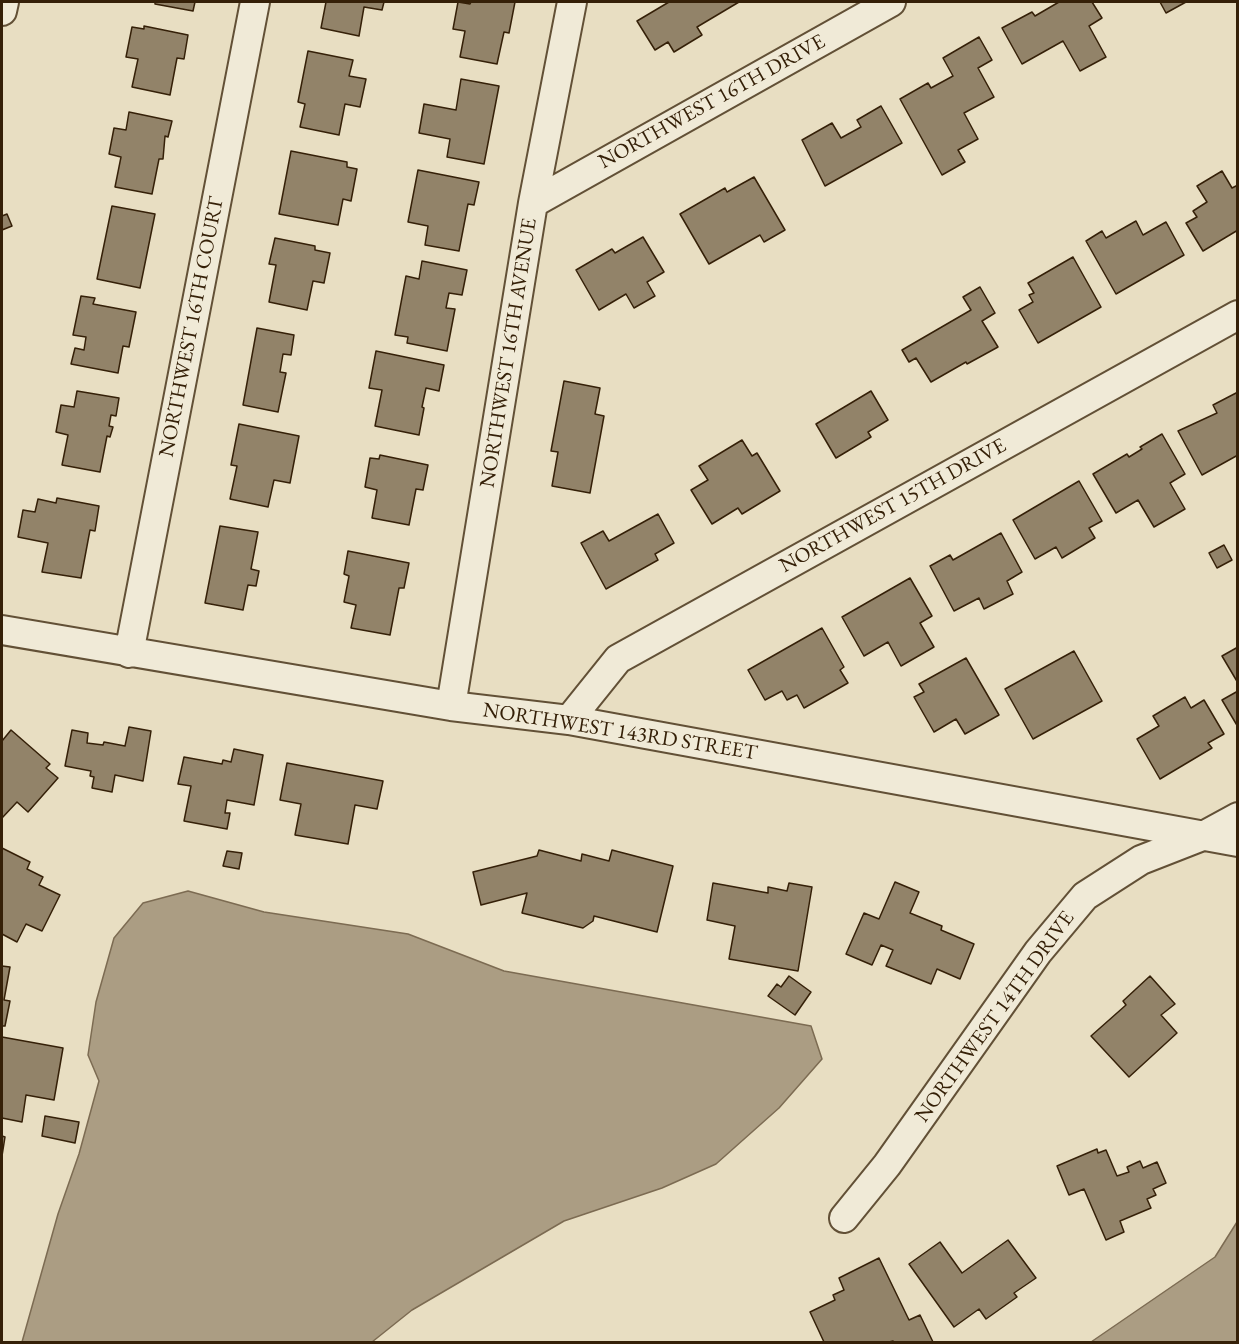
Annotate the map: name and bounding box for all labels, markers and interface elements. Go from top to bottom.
street label: NORTHWEST 16TH DRIVE [594,29,830,175]
street label: NORTHWEST 16TH COURT [154,195,230,459]
street label: NORTHWEST 16TH AVENUE [475,216,543,490]
street label: NORTHWEST 15TH DRIVE [775,433,1011,579]
street label: NORTHWEST 143RD STREET [481,698,759,766]
street label: NORTHWEST 14TH DRIVE [910,906,1080,1128]

